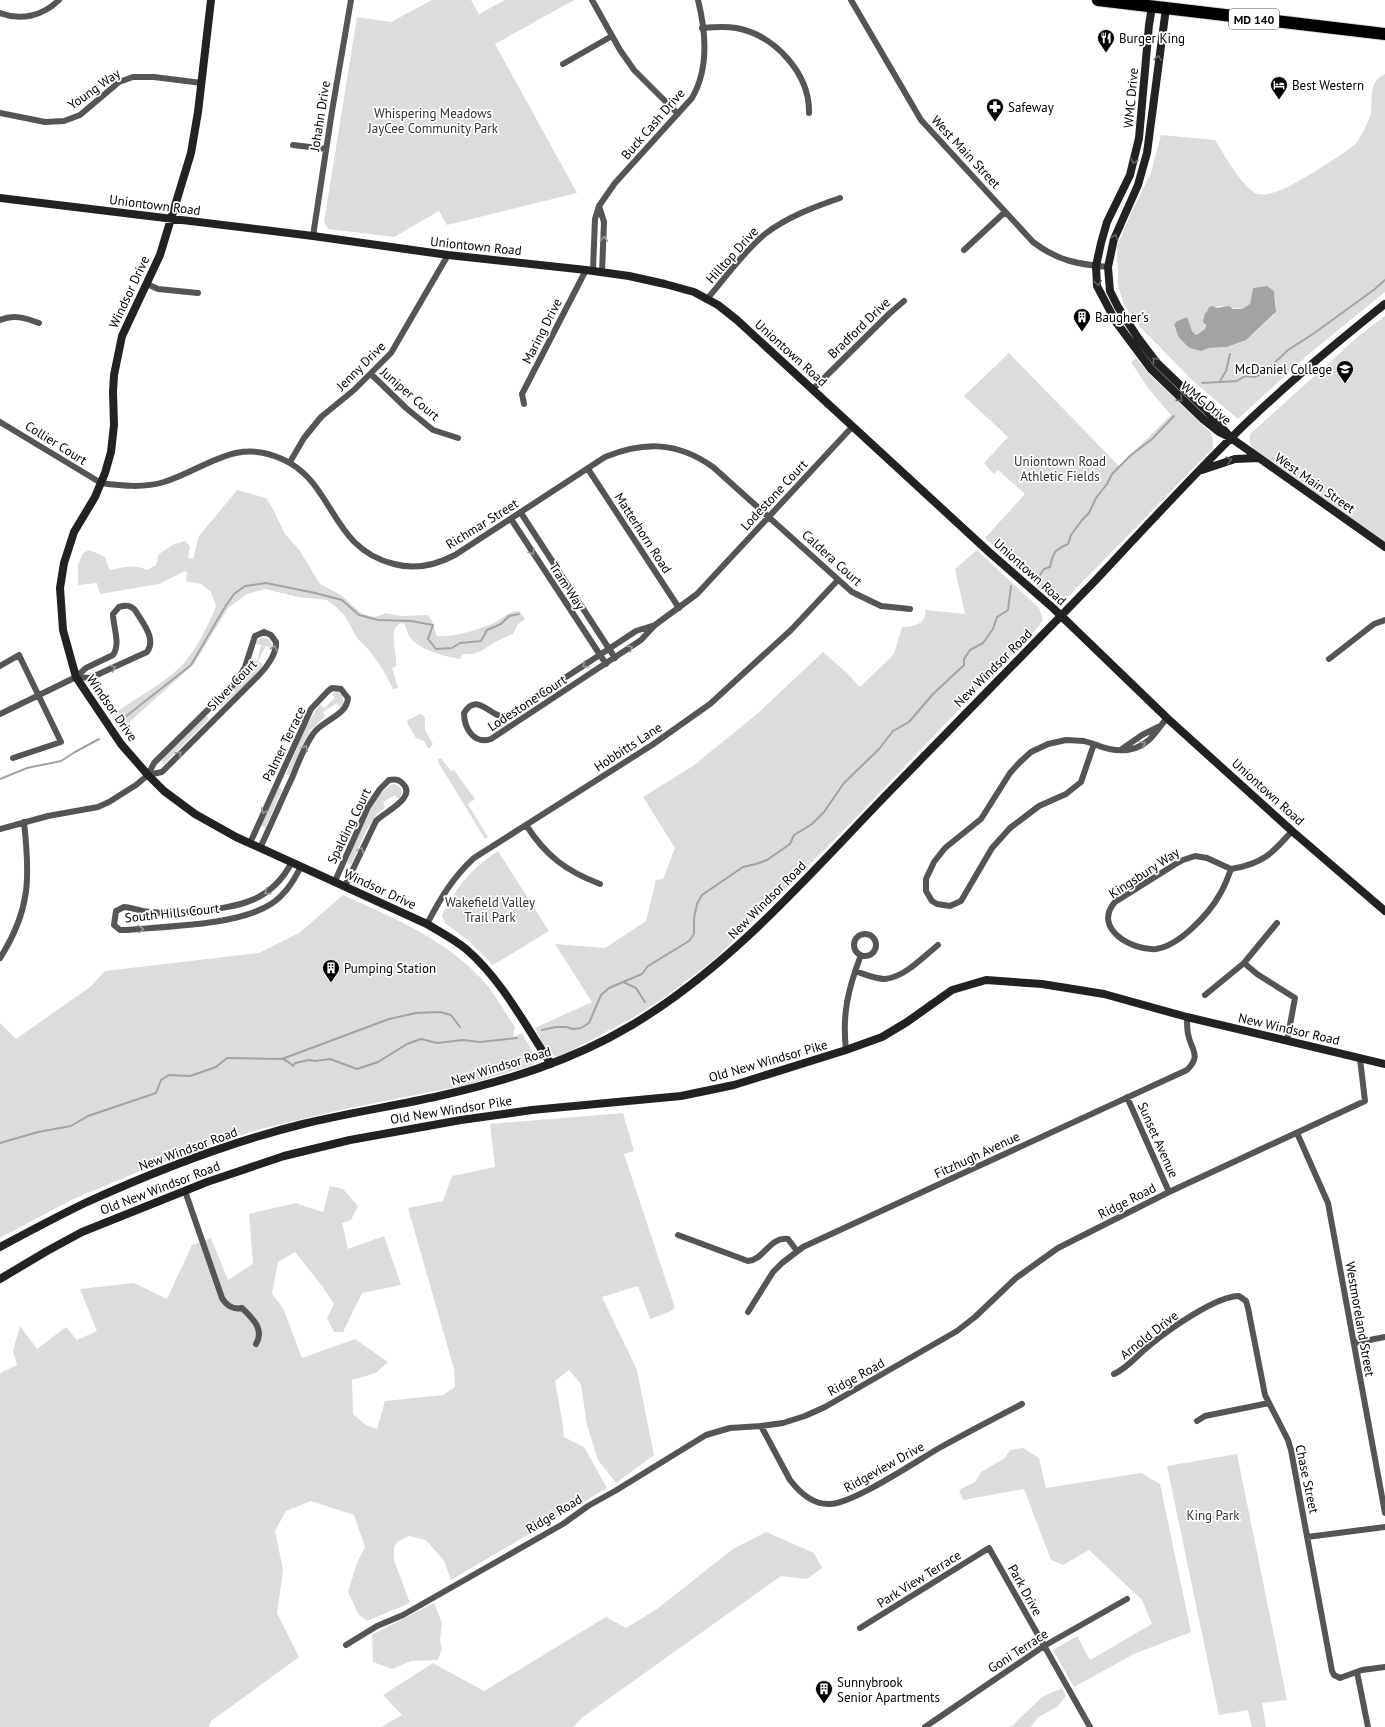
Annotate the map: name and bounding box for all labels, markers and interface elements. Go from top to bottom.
road number: MD 140 [1229,9,1279,29]
restaurant icon: Burger King [1096,28,1116,53]
place label: Burger King [1119,30,1185,47]
one-way arrow [1154,55,1163,61]
street label: Young Way [64,65,124,113]
street label: WMC Drive [1120,67,1142,129]
hotel icon: Best Western [1269,75,1289,100]
place label: Best Western [1292,77,1364,94]
street label: Johahn Drive [306,80,334,153]
street label: Buck Cash Drive [618,85,688,163]
pharmacy icon: Safeway [985,97,1005,122]
place label: Safeway [1008,99,1054,116]
park label: Whispering Meadows JayCee Community Park [367,105,499,137]
street label: West Main Street [928,112,1005,193]
one-way arrow [1130,157,1139,164]
street label: Uniontown Road [108,191,202,219]
street label: Hilltop Drive [702,223,762,287]
street label: Uniontown Road [429,233,523,259]
one-way arrow [1110,234,1119,241]
one-way arrow [599,236,608,242]
street label: Windsor Drive [105,253,153,331]
one-way arrow [1093,280,1102,286]
street label: Bradford Drive [824,294,894,362]
street label: Maring Drive [518,295,566,367]
building icon: Baugher's [1072,307,1092,332]
place label: Baugher's [1095,309,1149,326]
street label: Uniontown Road [751,316,831,390]
street label: Jenny Drive [332,338,389,395]
one-way arrow [1153,357,1160,365]
school or university icon: McDaniel College [1335,359,1355,384]
place label: McDaniel College [1235,361,1332,378]
street label: Juniper Court [376,363,444,425]
street label: WMC Drive [1177,377,1235,429]
one-way arrow [1175,394,1183,402]
street label: Collier Court [22,417,91,469]
street label: West Main Street [1272,449,1359,517]
park label: Uniontown Road Athletic Fields [1014,453,1106,485]
street label: Lodestone Court [737,456,812,534]
one-way arrow [1225,457,1232,465]
street label: Matterhorn Road [611,489,675,577]
street label: Richmar Street [443,495,522,553]
street label: Caldera Court [798,526,866,590]
street label: Uniontown Road [990,535,1070,609]
one-way arrow [527,548,535,555]
street label: Tram Way [545,559,589,613]
street label: New Windsor Road [950,625,1036,711]
one-way arrow [270,645,278,651]
one-way arrow [626,646,633,653]
street label: Silver Court [203,655,261,714]
one-way arrow [582,660,589,668]
one-way arrow [109,665,117,673]
street label: Windsor Drive [83,671,141,745]
street label: Lodestone Court [484,671,570,735]
street label: Palmer Terrace [259,704,309,784]
street label: Hobbitts Lane [591,719,665,775]
one-way arrow [1139,741,1146,748]
one-way arrow [300,745,308,752]
one-way arrow [174,751,182,759]
street label: Uniontown Road [1228,755,1308,829]
street label: Spalding Court [323,785,375,867]
one-way arrow [261,807,269,814]
street label: Kingsbury Way [1105,844,1183,902]
one-way arrow [357,847,365,854]
street label: New Windsor Road [724,857,810,943]
street label: Windsor Drive [341,865,419,913]
one-way arrow [265,887,272,894]
park label: Wakefield Valley Trail Park [445,894,535,926]
street label: South Hills Court [124,900,221,926]
one-way arrow [138,924,144,933]
building icon: Pumping Station [321,958,341,983]
place label: Pumping Station [344,960,436,977]
street label: New Windsor Road [1236,1009,1342,1049]
street label: Old New Windsor Pike [707,1036,829,1086]
street label: New Windsor Road [449,1043,553,1089]
street label: Old New Windsor Pike [389,1092,513,1128]
street label: Sunset Avenue [1134,1099,1182,1181]
street label: New Windsor Road [136,1123,240,1175]
street label: Fitzhugh Avenue [932,1128,1022,1182]
street label: Old New Windsor Road [98,1157,222,1219]
street label: Ridge Road [1095,1179,1159,1223]
street label: Westmoreland Street [1342,1260,1379,1378]
street label: Arnold Drive [1116,1307,1182,1363]
street label: Ridge Road [824,1354,888,1400]
street label: Ridgeview Drive [841,1438,927,1496]
street label: Chase Street [1291,1443,1323,1515]
street label: Ridge Road [523,1491,585,1537]
park label: King Park [1187,1507,1240,1524]
street label: Park View Terrace [874,1546,964,1612]
street label: Park Drive [1004,1561,1046,1619]
street label: Goni Terrace [985,1625,1051,1677]
place label: Sunnybrook Senior Apartments [837,1674,940,1706]
building icon: Sunnybrook Senior Apartments [814,1679,834,1704]

